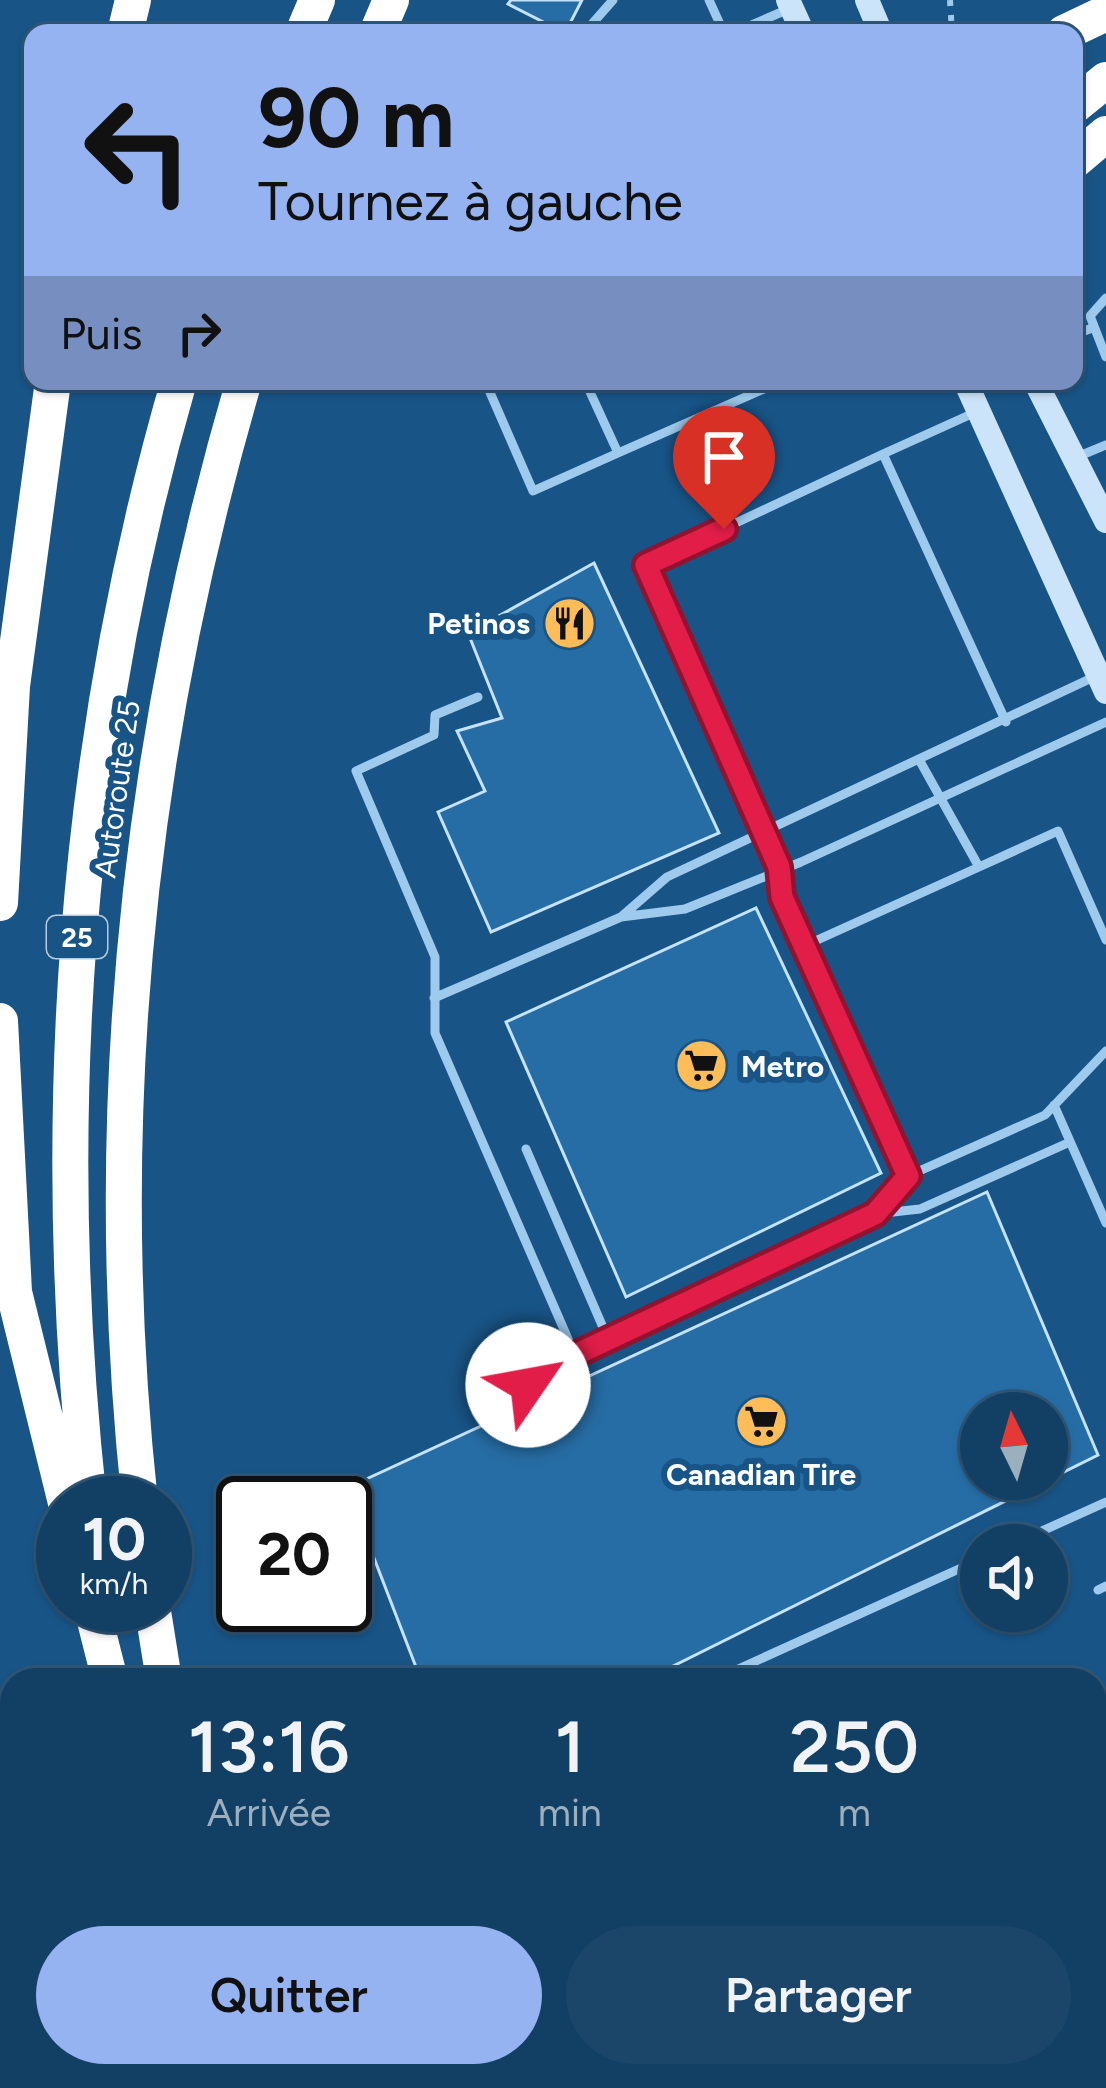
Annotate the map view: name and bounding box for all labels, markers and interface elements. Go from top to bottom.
text: 90 m [258,67,454,168]
icon: left [60,72,216,228]
text: Tournez à gauche [258,169,683,234]
icon: right [166,300,232,366]
text: Puis [60,306,142,360]
pin [673,406,775,529]
icon: arrive [691,424,757,490]
restaurant icon: Petinos [541,595,597,651]
place label: Petinos [427,605,530,642]
street label: Autoroute 25 [86,698,148,880]
road number: 25 [47,916,107,958]
supermarket icon: Metro [674,1038,730,1094]
place label: Metro [741,1048,824,1085]
position arrow [465,1322,591,1448]
north arrow [960,1392,1068,1500]
map controls [960,1392,1068,1632]
supermarket icon: Canadian Tire [733,1394,789,1450]
place label: Canadian Tire [666,1456,856,1493]
speed limit sign: 20 [216,1476,372,1632]
text: 10 [82,1503,146,1575]
button: sound [960,1524,1068,1632]
text: km/h [80,1565,148,1602]
text: 13:16 [188,1704,350,1790]
text: 1 [555,1704,585,1790]
text: 250 [790,1704,919,1790]
text: Arrivée [207,1789,331,1836]
text: min [538,1789,602,1836]
text: m [838,1789,871,1836]
button: Quitter [36,1926,542,2064]
button: Partager [566,1926,1071,2064]

